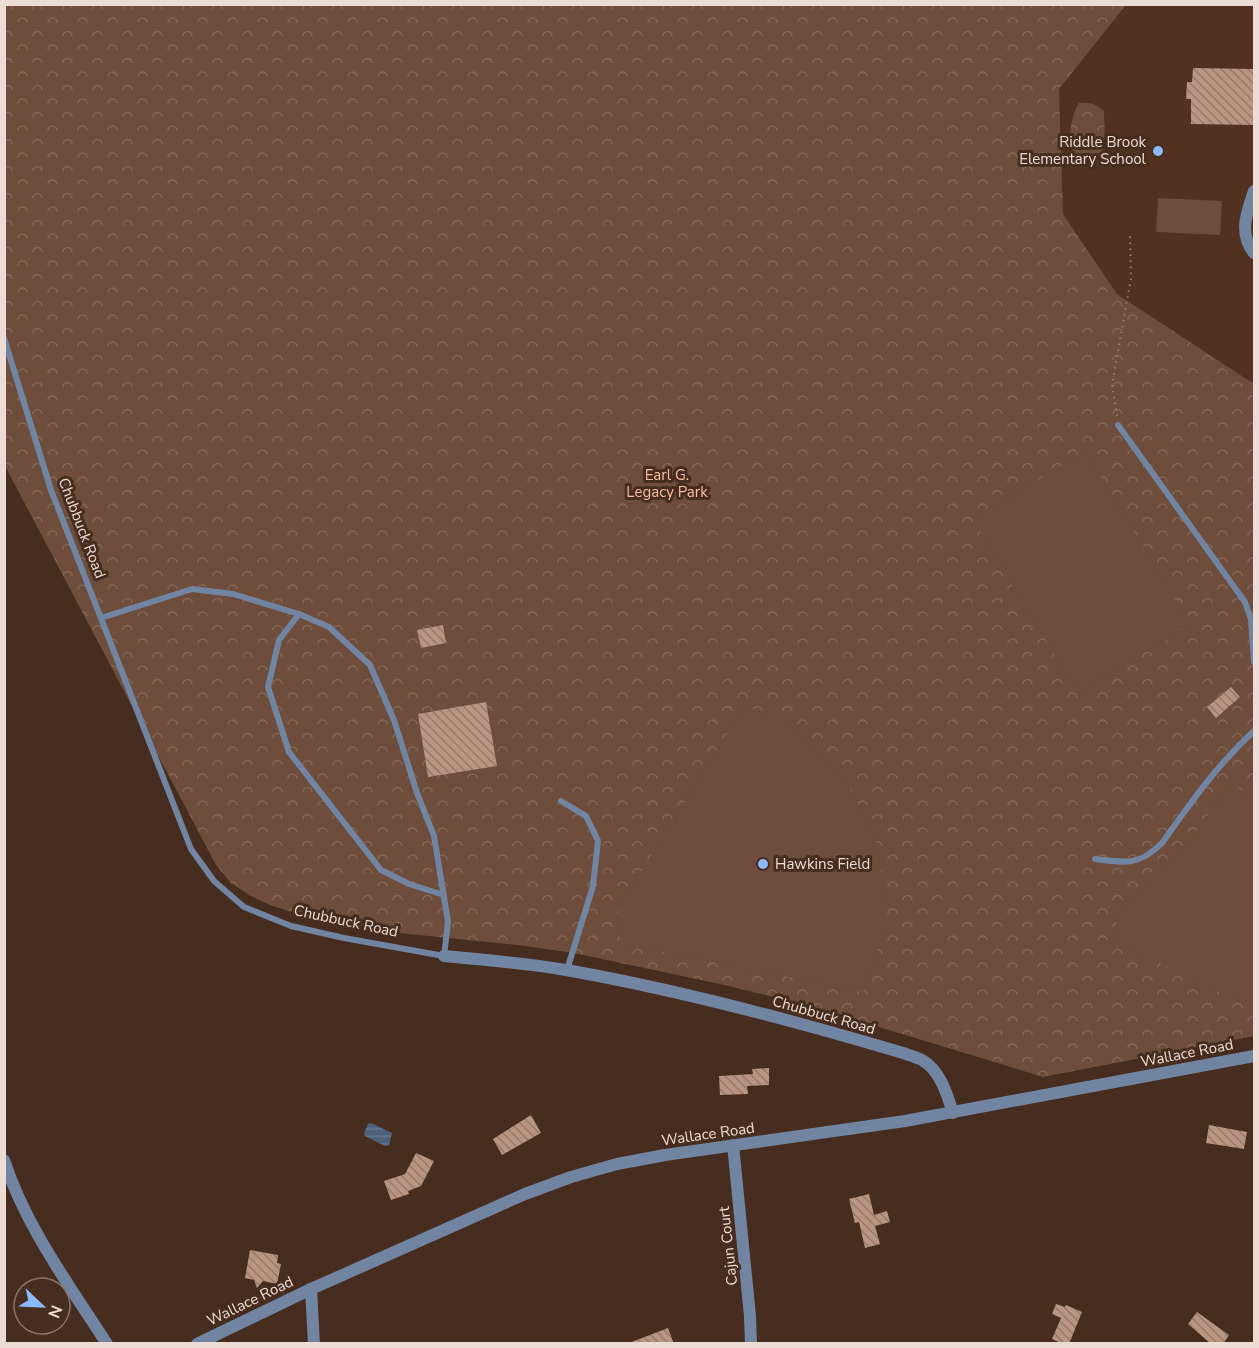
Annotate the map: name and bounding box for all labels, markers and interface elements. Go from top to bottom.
place label: Riddle Brook Elementary School [1019,132,1147,169]
marker: Riddle Brook Elementary School [1151,144,1165,158]
park label: Earl G. Legacy Park [626,465,708,502]
street label: Chubbuck Road [54,475,110,581]
place label: Hawkins Field [775,854,870,874]
marker: Hawkins Field [756,857,770,871]
street label: Chubbuck Road [292,900,400,942]
street label: Chubbuck Road [770,991,878,1039]
street label: Wallace Road [1139,1034,1235,1072]
street label: Wallace Road [660,1118,756,1150]
street label: Cajun Court [714,1205,742,1287]
street label: Wallace Road [203,1271,297,1331]
north arrow [12,1276,72,1336]
text: N [42,1302,67,1321]

